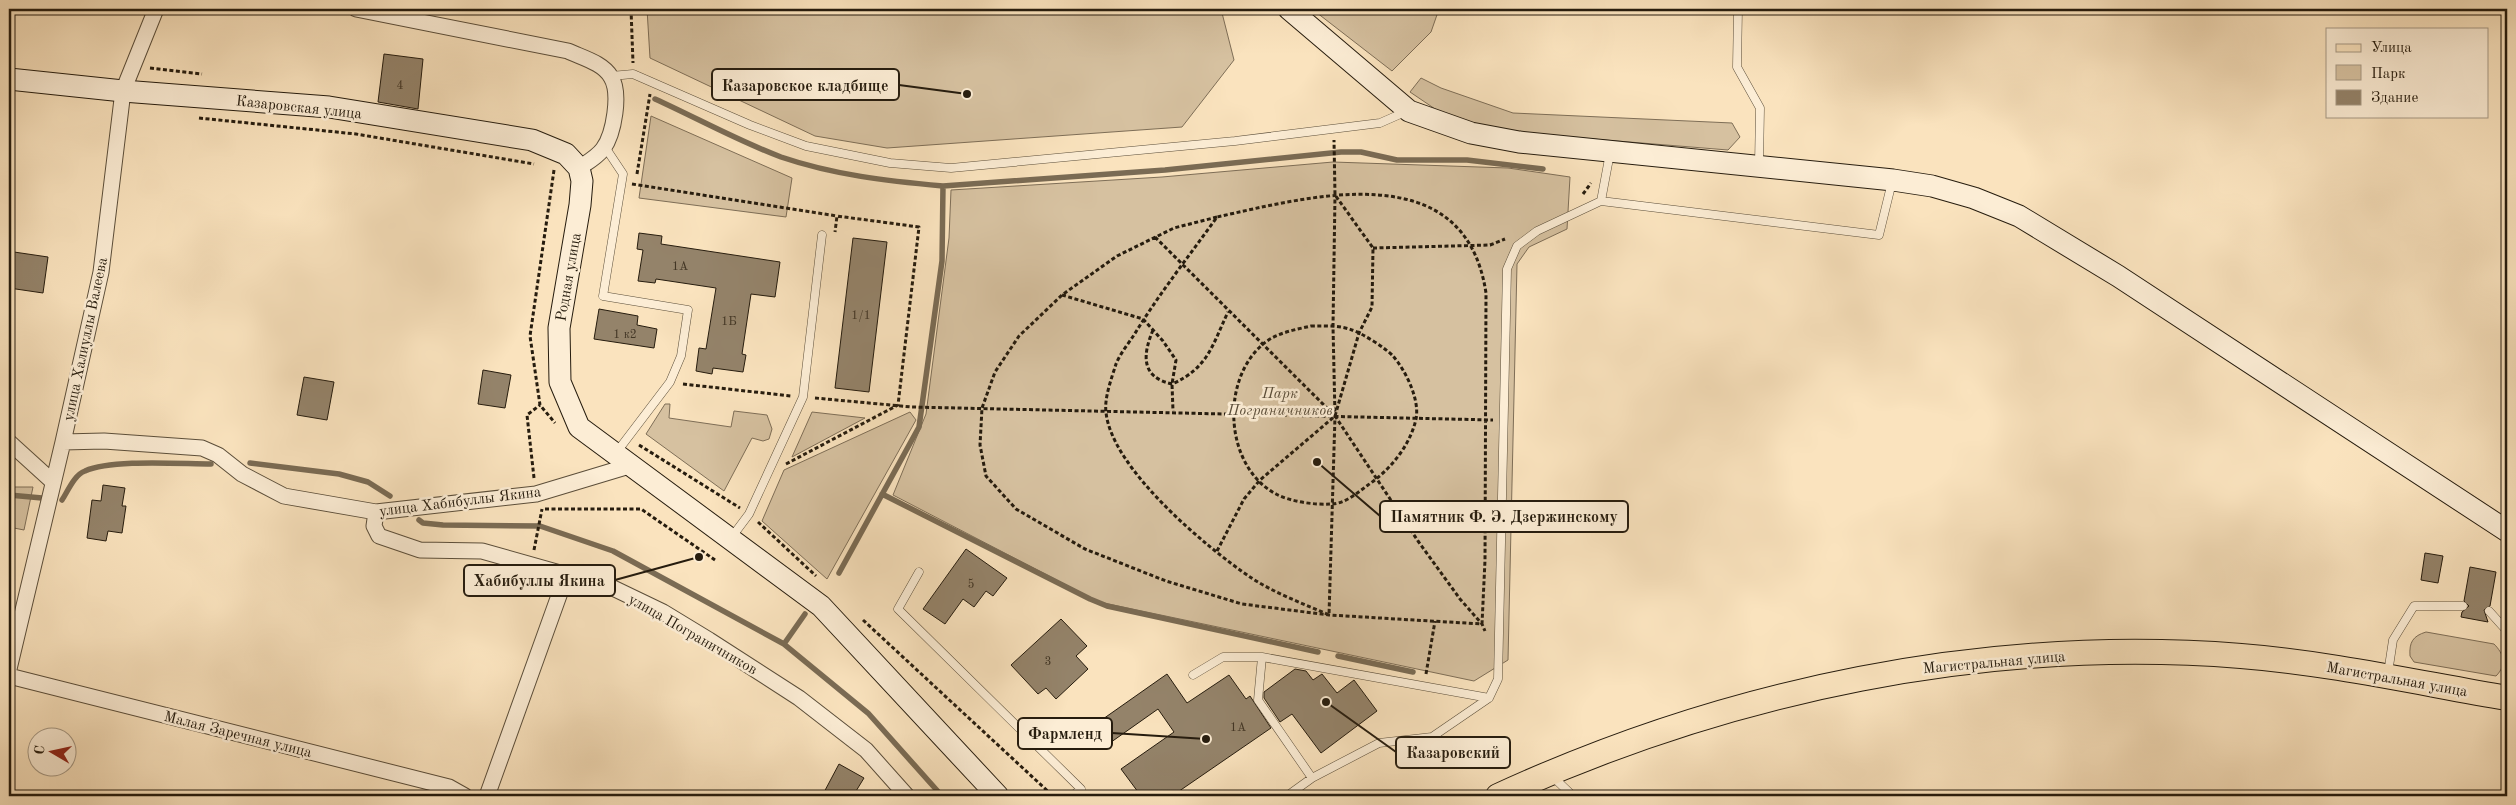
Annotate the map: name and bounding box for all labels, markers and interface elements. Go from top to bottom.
legend [2326,28,2488,118]
text: Улица [2371,41,2412,56]
text: Парк [2371,67,2406,82]
callout: Казаровское кладбище [712,69,899,100]
text: Казаровское кладбище [722,79,888,95]
house number: 4 [397,80,404,92]
text: Здание [2371,91,2418,106]
street label: Казаровская улица [235,94,363,123]
street label: Родная улица [554,231,585,323]
street label: улица Халиуллы Валеева [62,256,111,423]
house number: 1А [672,261,688,273]
house number: 1/1 [851,310,871,322]
house number: 1Б [721,316,737,328]
house number: 1 к2 [613,329,637,341]
park label: Парк Пограничников [1226,387,1333,419]
street label: улица Хабибуллы Якина [378,485,543,520]
callout: Памятник Ф. Э. Дзержинскому [1380,501,1628,532]
text: Памятник Ф. Э. Дзержинскому [1390,510,1618,526]
callout: Хабибуллы Якина [464,565,615,596]
text: Хабибуллы Якина [473,574,605,590]
house number: 5 [968,578,975,591]
street label: улица Пограничников [625,592,759,678]
street label: Магистральная улица [1922,650,2067,677]
house number: 3 [1045,656,1051,668]
street label: Магистральная улица [2325,661,2469,700]
street label: Малая Заречная улица [162,710,314,761]
callout: Фармленд [1018,718,1112,749]
house number: 1А [1230,722,1246,734]
text: Фармленд [1028,727,1102,743]
north arrow [28,728,78,778]
callout: Казаровский [1396,737,1510,768]
text: С [33,744,48,756]
text: Казаровский [1406,746,1500,762]

